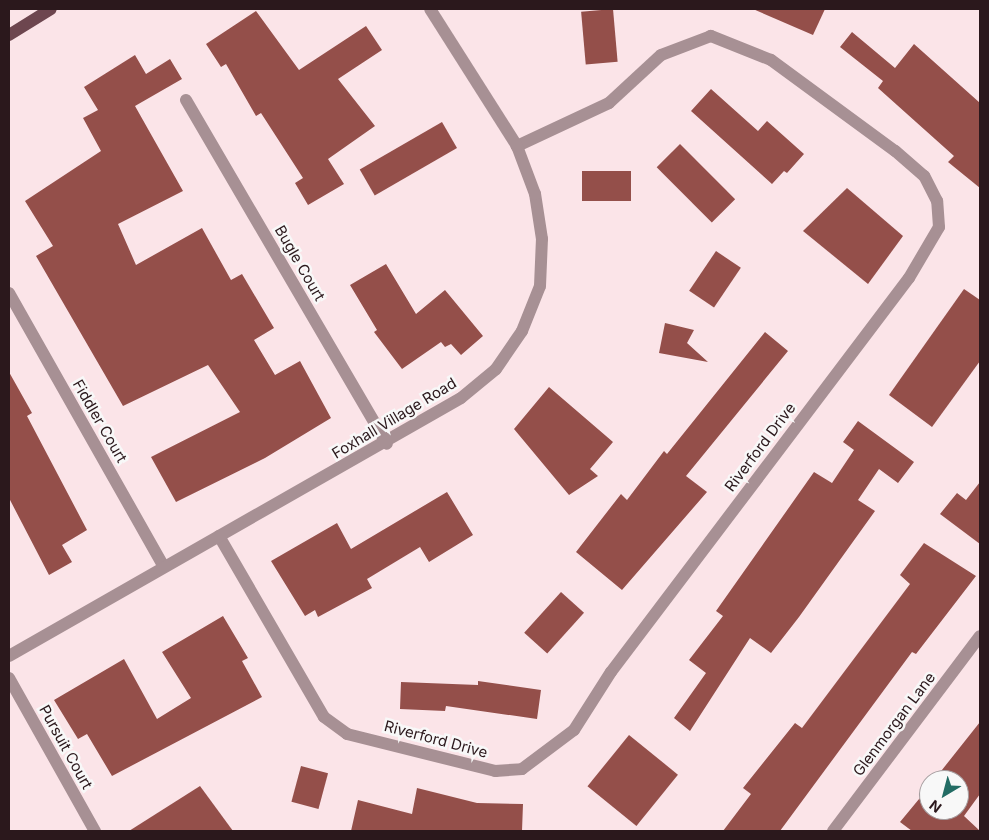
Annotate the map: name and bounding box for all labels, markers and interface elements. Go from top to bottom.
street label: Bugle Court [271,222,329,304]
street label: Foxhall Village Road [329,374,459,462]
street label: Fiddler Court [69,376,131,466]
street label: Riverford Drive [721,399,799,495]
street label: Glenmorgan Lane [849,669,939,779]
street label: Pursuit Court [36,702,96,792]
street label: Riverford Drive [382,717,490,761]
north arrow [919,770,969,820]
text: N [926,797,945,817]

